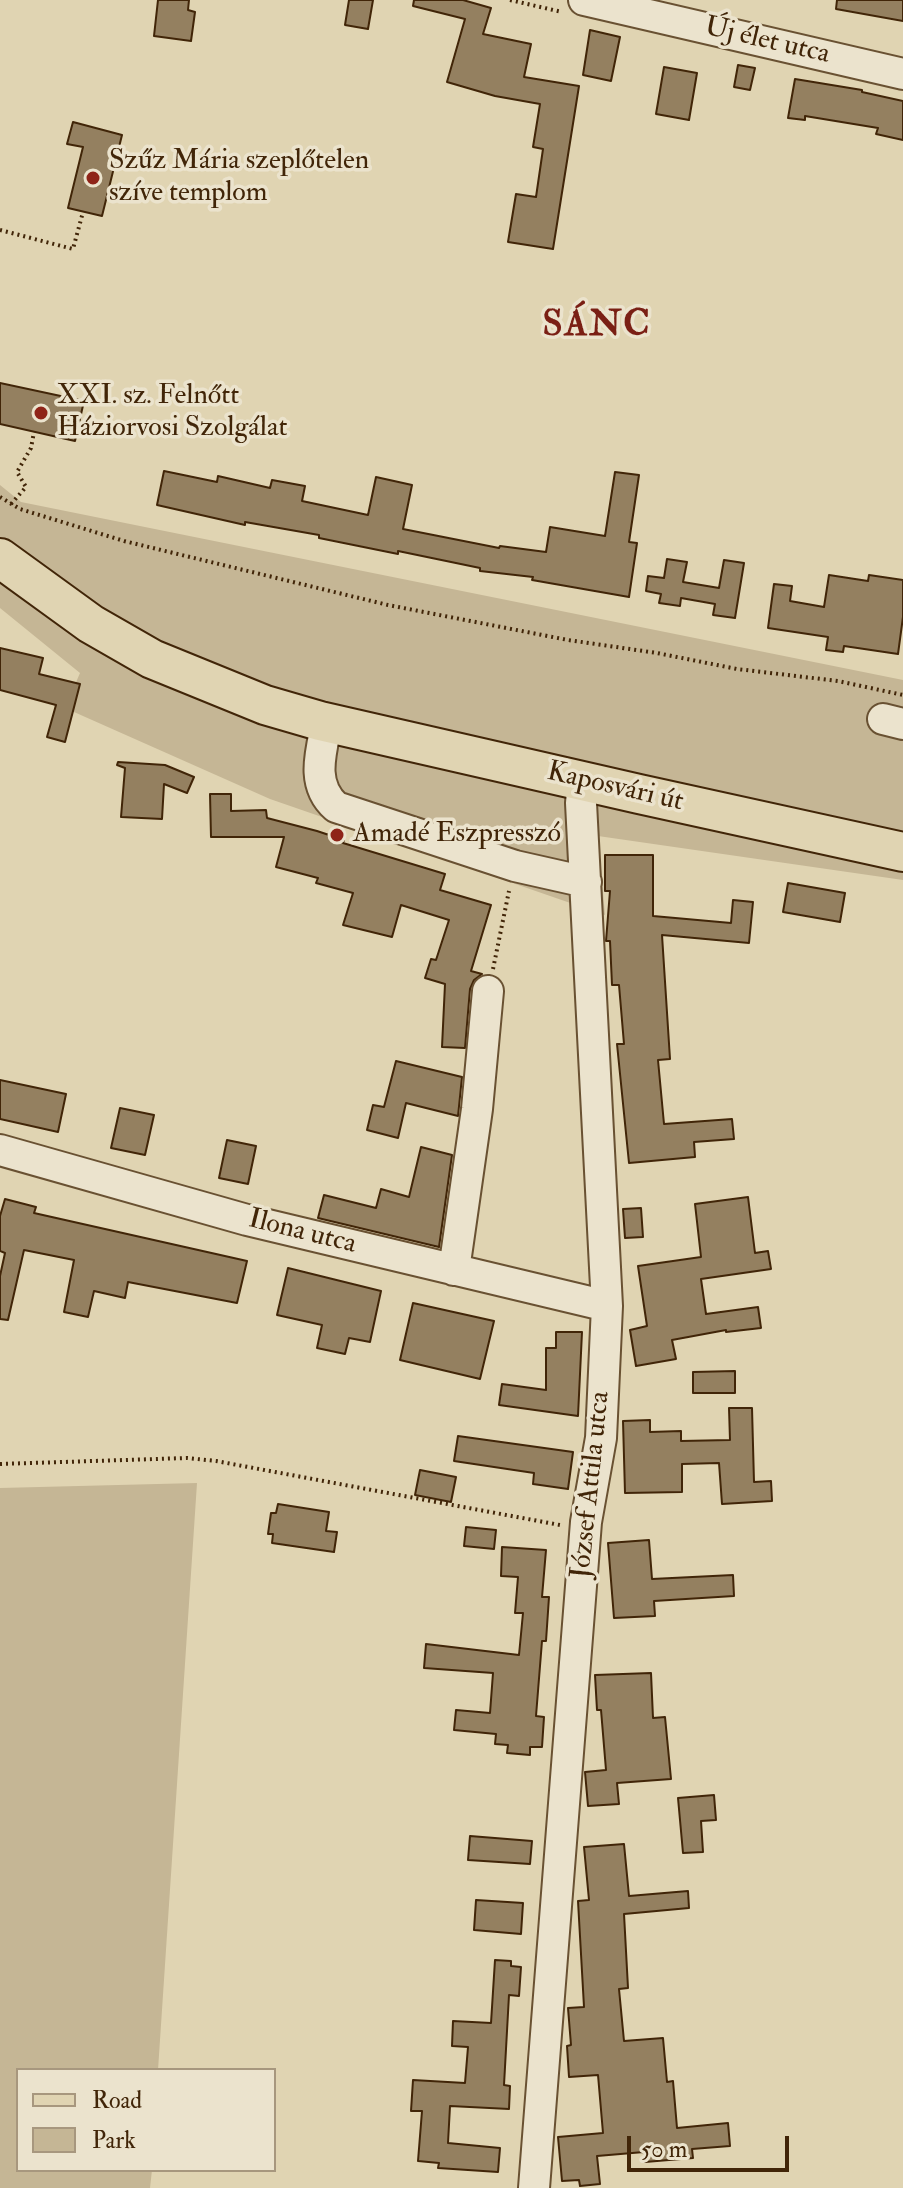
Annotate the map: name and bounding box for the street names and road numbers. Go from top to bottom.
street label: Új élet utca [701,11,833,73]
street label: Kaposvári út [544,756,686,820]
street label: Ilona utca [245,1203,359,1263]
street label: József Attila utca [565,1390,619,1580]

